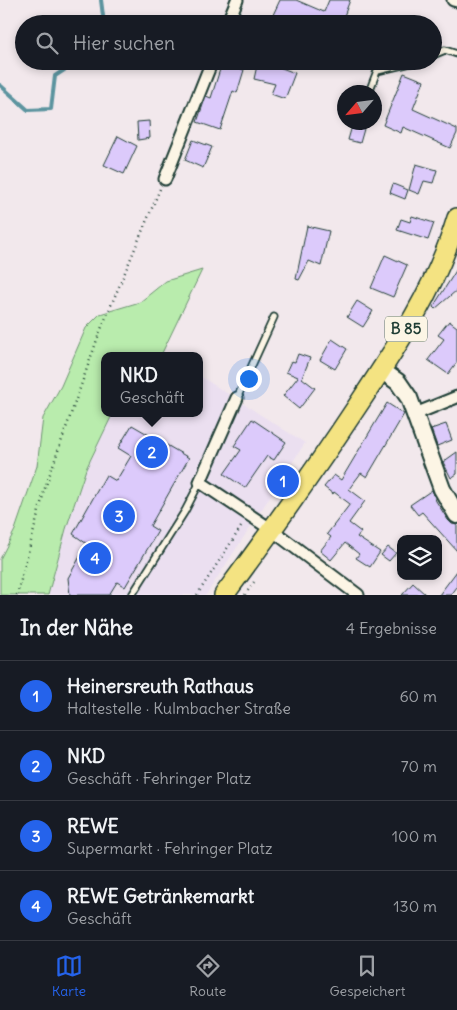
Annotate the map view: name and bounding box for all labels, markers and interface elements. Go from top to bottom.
search box [15,15,442,70]
icon: search [33,29,61,57]
text: Hier suchen [73,31,175,55]
north arrow [337,85,382,130]
road number: B 85 [385,316,427,342]
popup [101,352,203,417]
text: NKD [120,363,158,387]
your location [236,366,262,392]
text: Geschäft [120,387,184,407]
pin: 2 [136,433,168,471]
pin: 1 [267,462,299,500]
pin: 3 [103,497,135,535]
map controls [397,535,442,580]
button: layers [397,535,442,580]
pin: 4 [79,539,111,577]
text: In der Nähe [20,614,133,641]
text: 4 Ergebnisse [346,618,437,638]
text: Heinersreuth Rathaus [67,674,254,698]
text: 1 [33,686,39,706]
text: 60 m [399,686,437,706]
text: Haltestelle · Kulmbacher Straße [67,698,291,718]
text: NKD [67,744,105,768]
text: 2 [32,756,40,776]
text: 70 m [401,756,437,776]
text: Geschäft · Fehringer Platz [67,768,251,788]
text: REWE [67,814,119,838]
text: 3 [31,826,41,846]
text: 100 m [392,826,437,846]
text: Supermarkt · Fehringer Platz [67,838,273,858]
text: REWE Getränkemarkt [67,884,254,908]
text: 4 [31,896,41,916]
text: 130 m [393,896,437,916]
text: Geschäft [67,908,132,928]
tab: Karte [52,952,86,1000]
tab: Route [189,952,226,1000]
tab: Gespeichert [329,952,405,1000]

